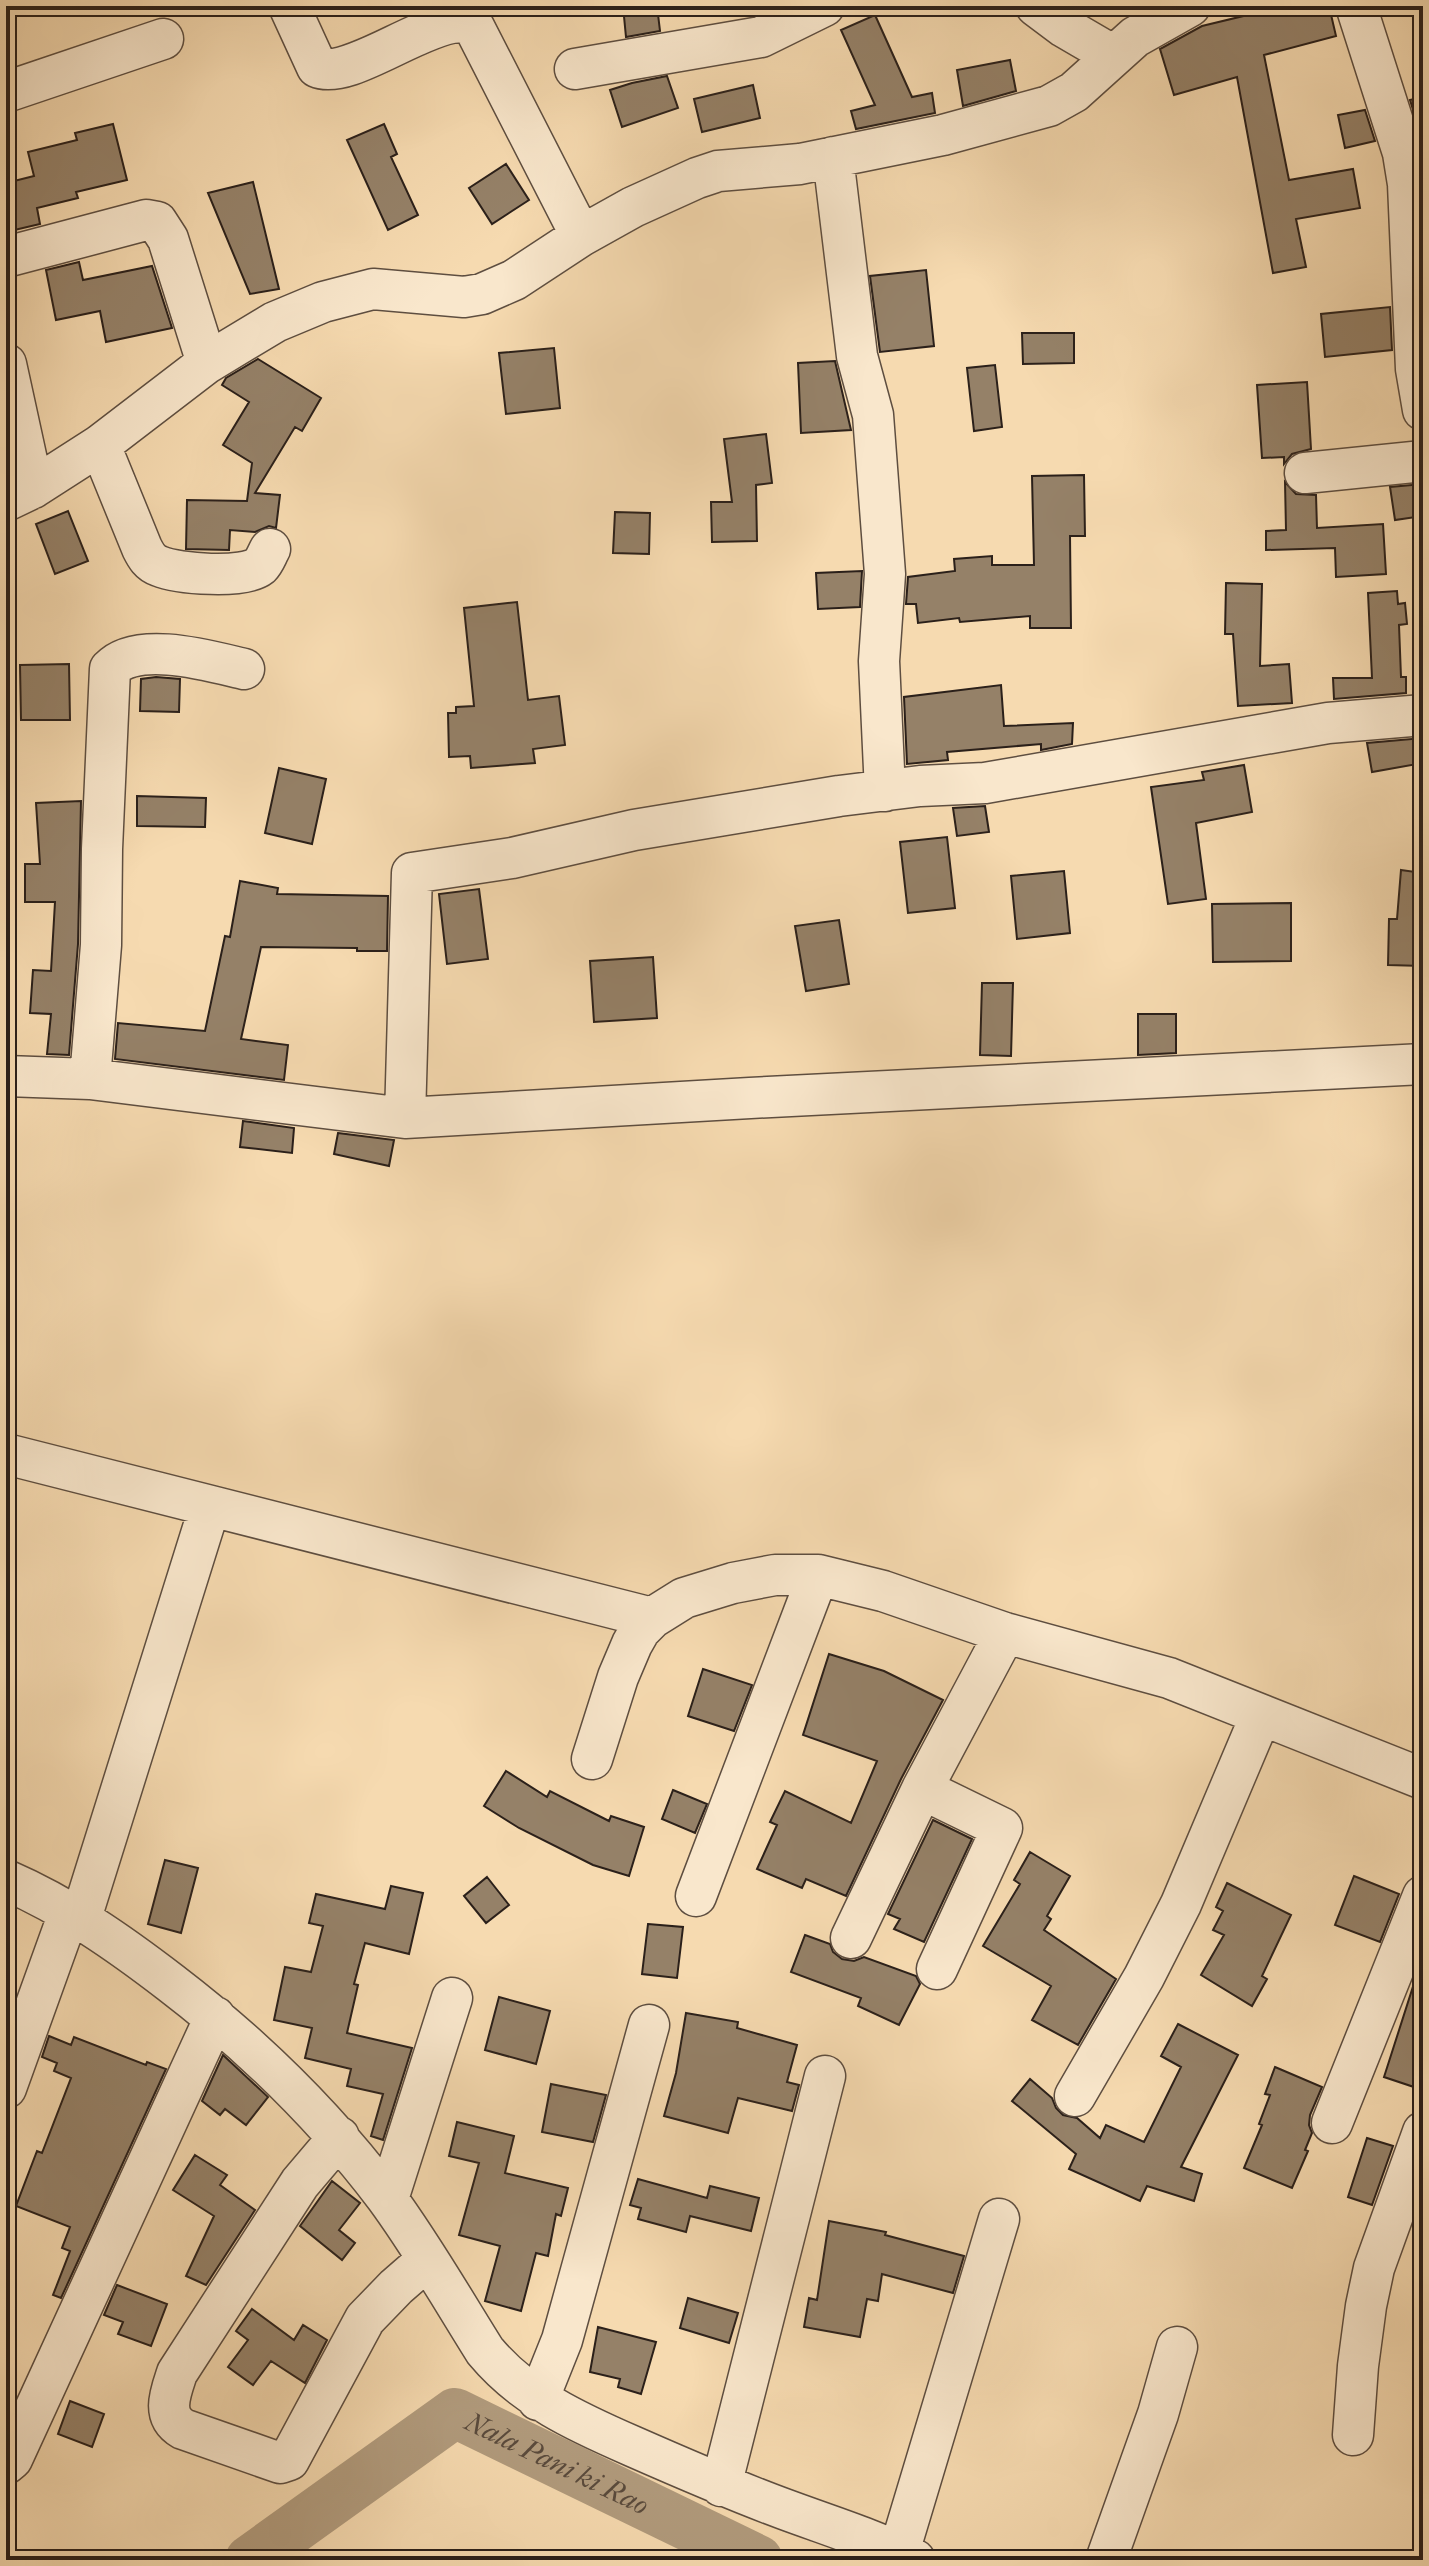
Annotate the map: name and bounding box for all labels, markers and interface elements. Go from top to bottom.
water label: Nala Pani ki Rao [459,2404,655,2521]

